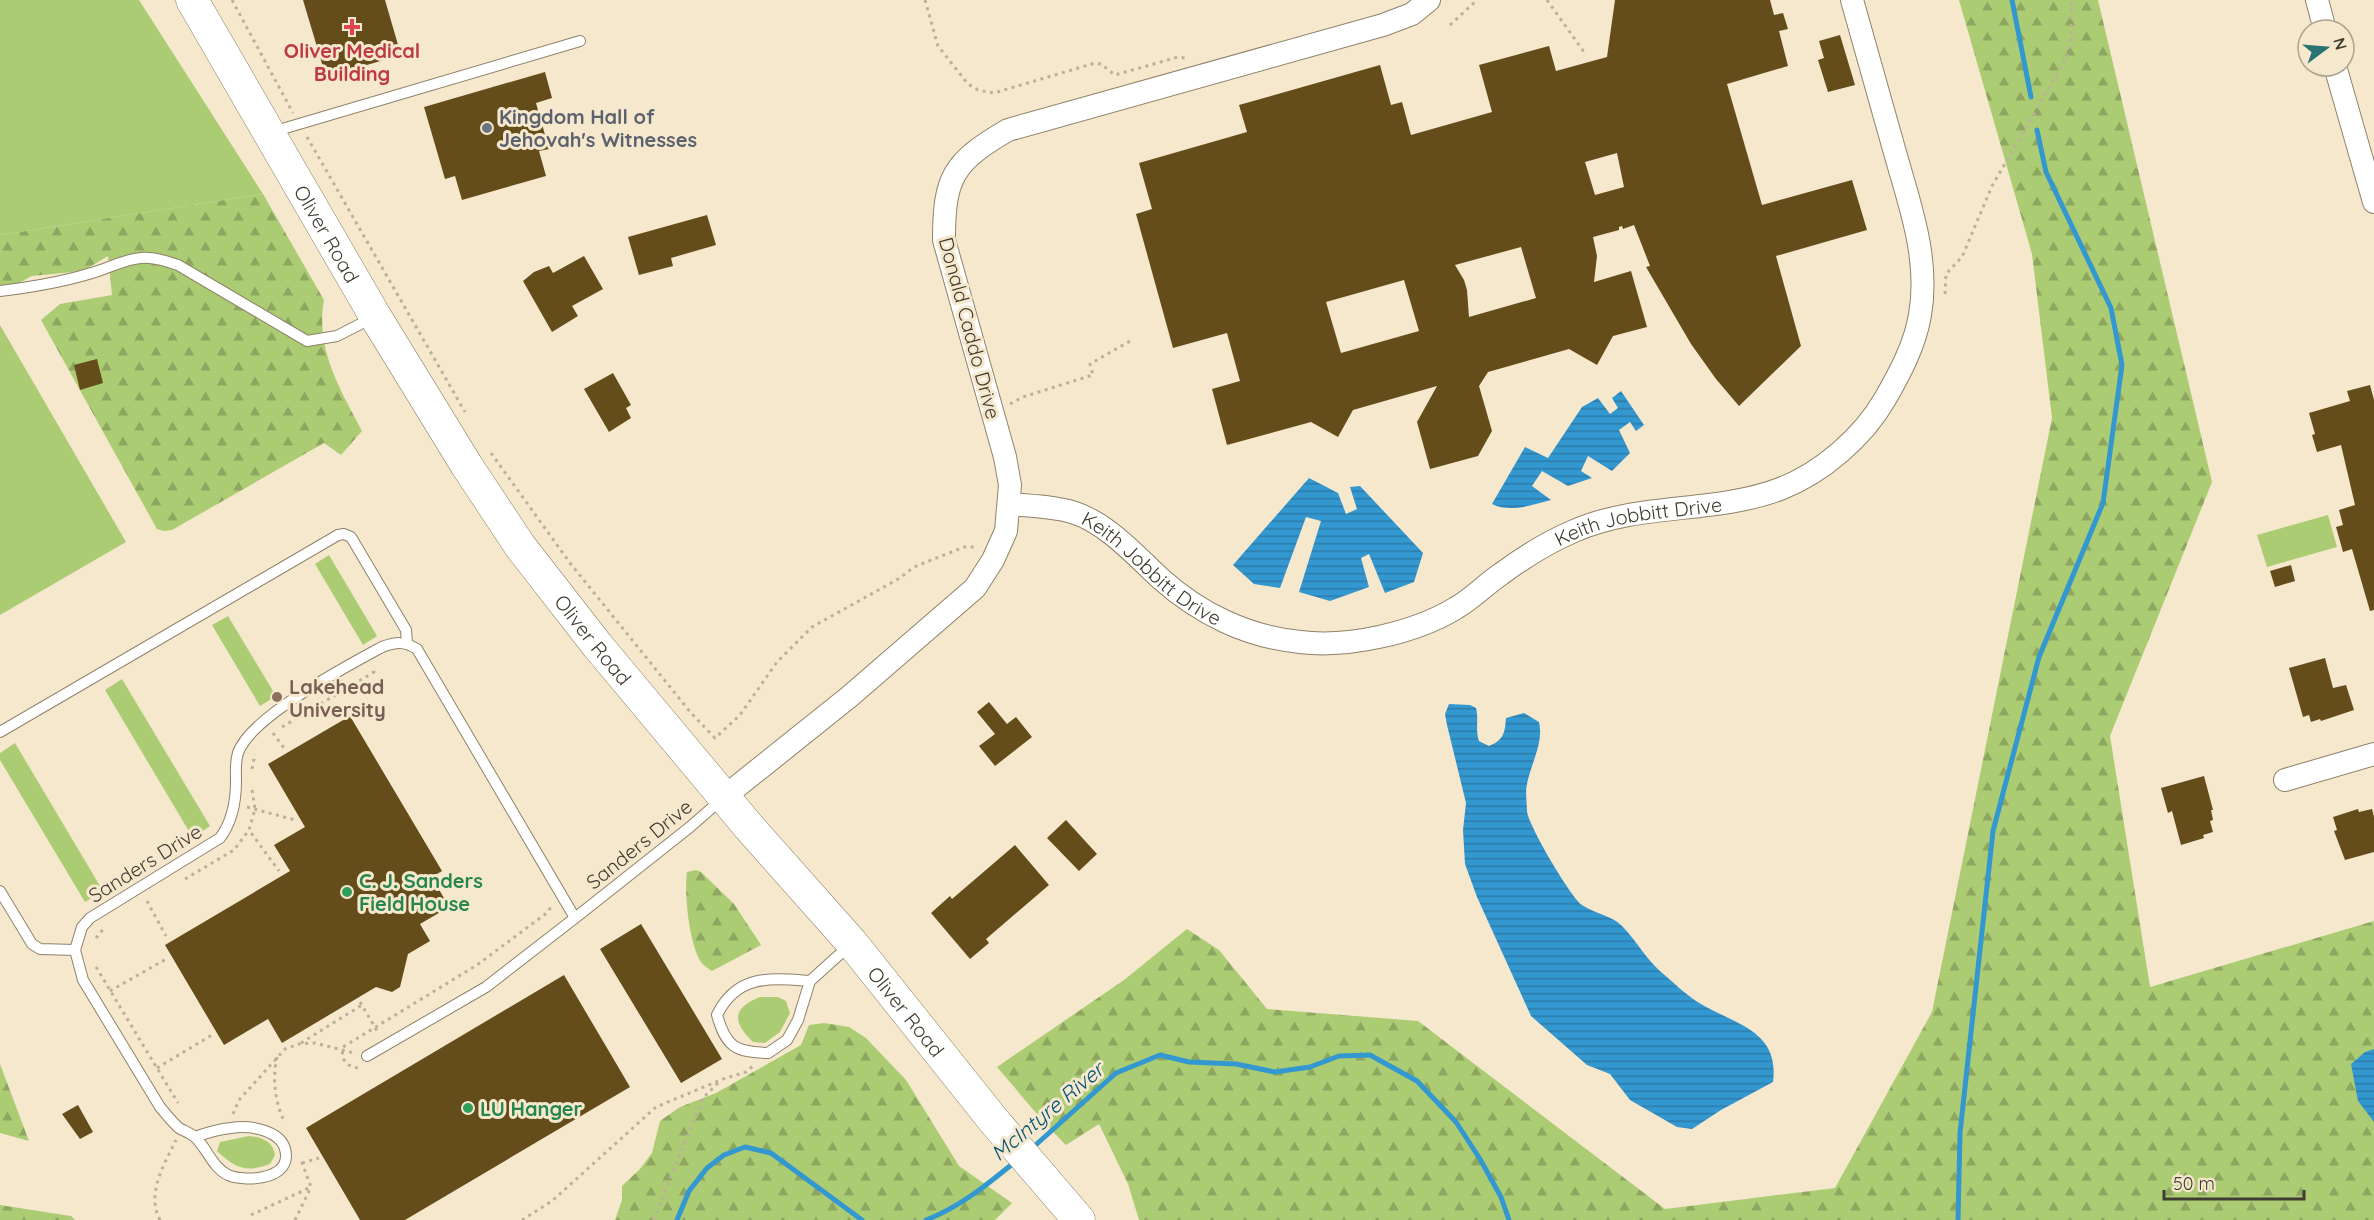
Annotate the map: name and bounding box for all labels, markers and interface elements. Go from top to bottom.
marker: Oliver Medical Building [343,18,361,36]
north arrow [2296,18,2356,78]
text: N [2329,35,2352,52]
place label: Oliver Medical Building [284,38,420,86]
place label: Kingdom Hall of Jehovah's Witnesses [499,104,697,152]
marker: Kingdom Hall of Jehovah's Witnesses [480,121,494,135]
street label: Oliver Road [289,180,365,287]
street label: Donald Caddo Drive [934,234,1006,422]
street label: Keith Jobbitt Drive [1550,491,1724,551]
street label: Keith Jobbitt Drive [1078,505,1226,630]
street label: Oliver Road [550,589,637,690]
place label: Lakehead University [289,674,386,722]
marker: Lakehead University [270,690,284,704]
street label: Sanders Drive [581,794,697,894]
street label: Sanders Drive [84,818,206,908]
place label: C. J. Sanders Field House [359,868,483,916]
marker: C. J. Sanders Field House [340,885,354,899]
street label: Oliver Road [863,961,950,1062]
water label: McIntyre River [985,1054,1111,1166]
place label: LU Hanger [480,1096,583,1121]
marker: LU Hanger [461,1101,475,1115]
scale bar [2164,1163,2304,1201]
text: 50 m [2173,1172,2215,1195]

